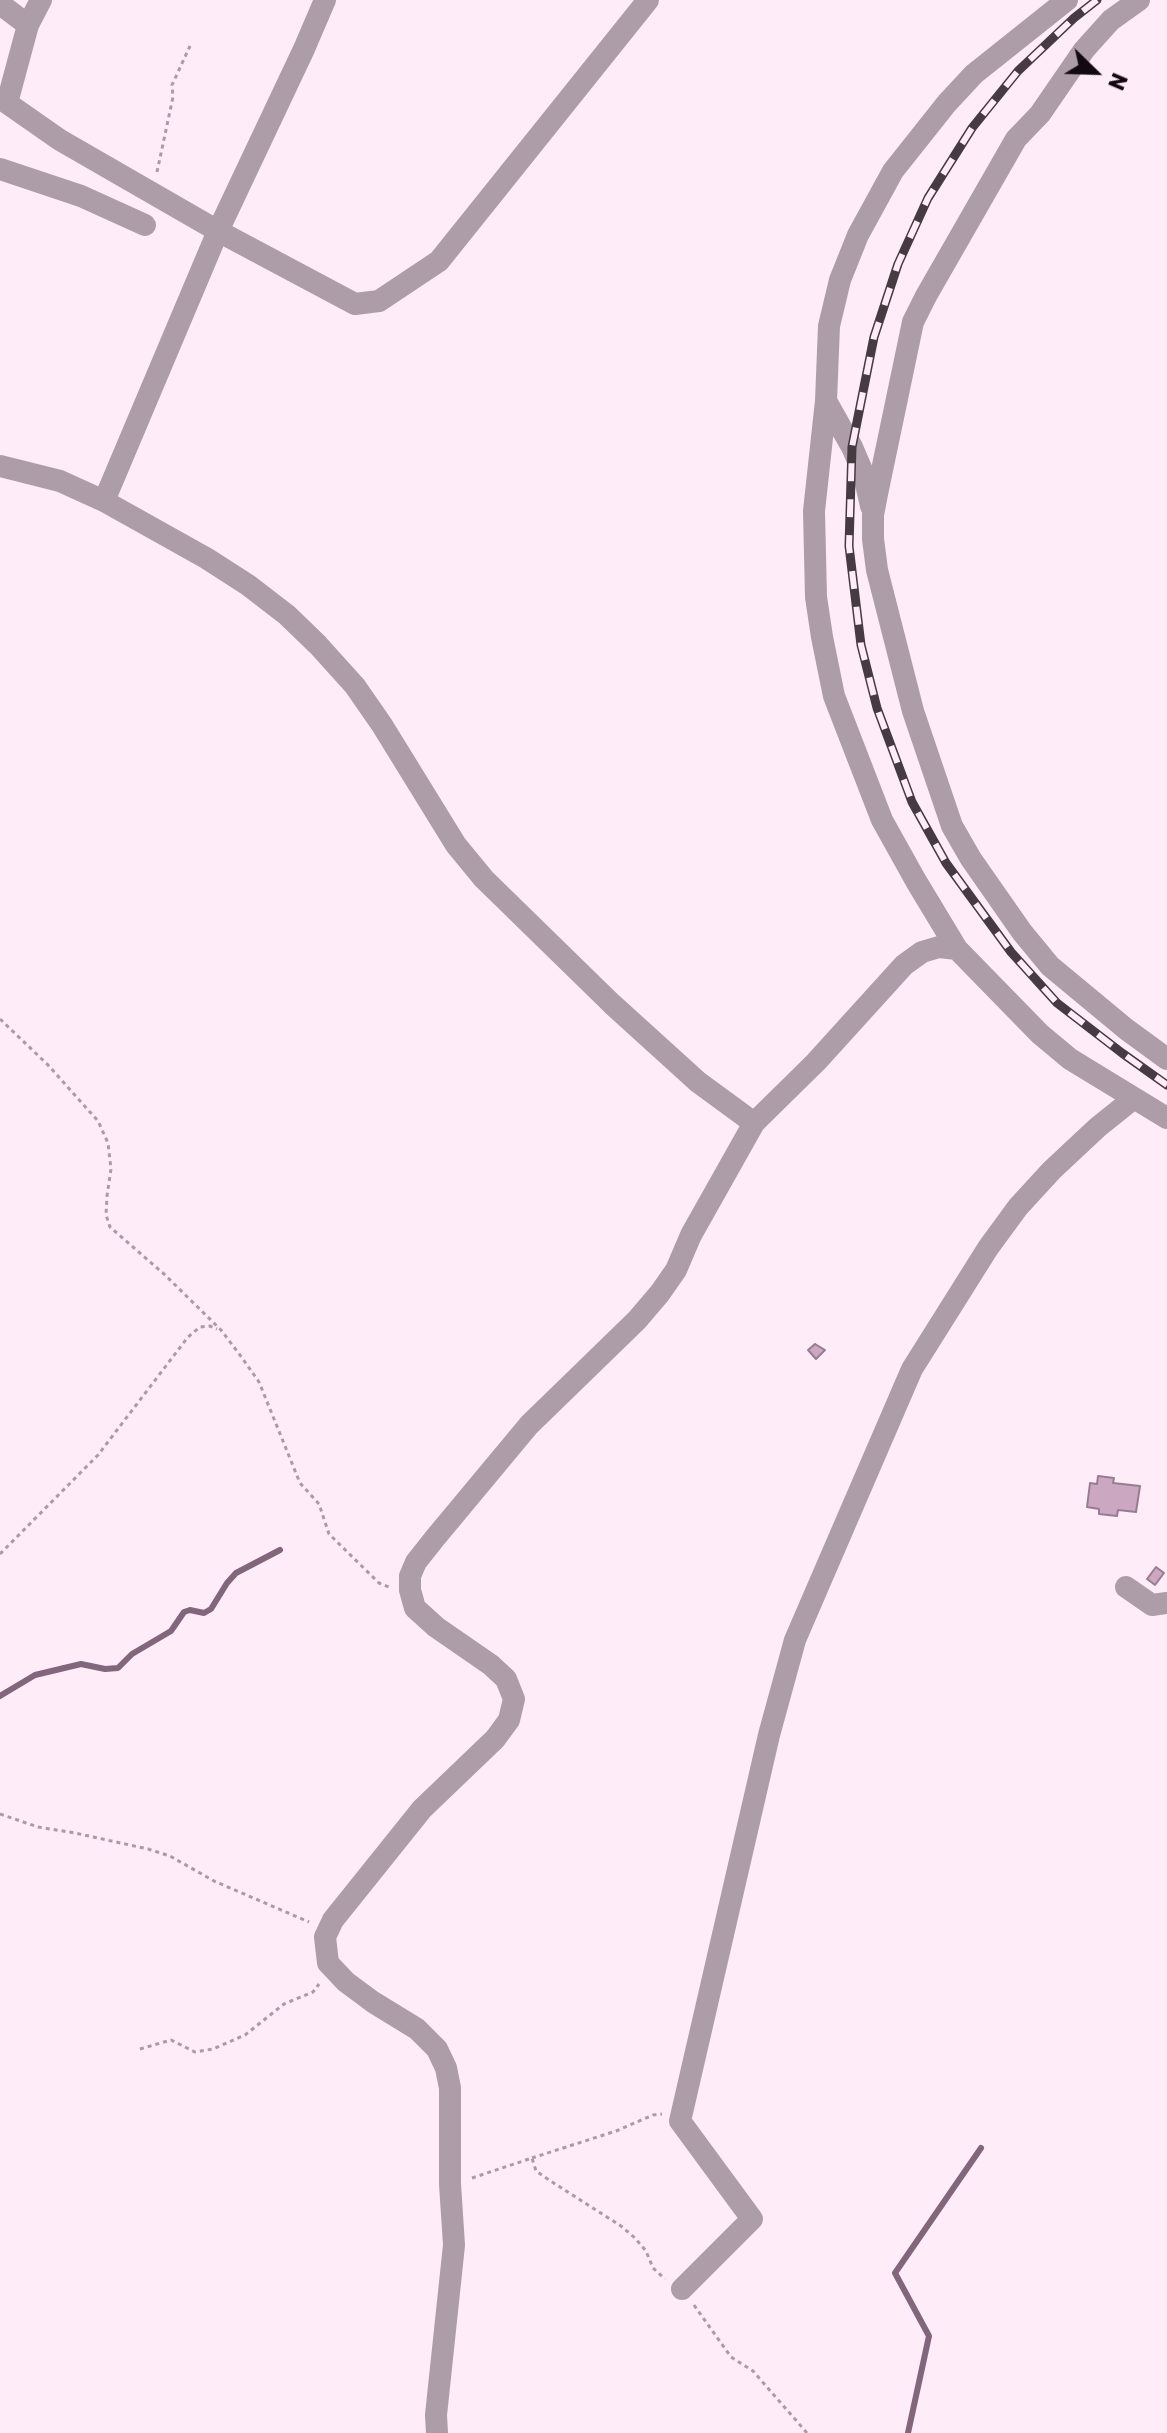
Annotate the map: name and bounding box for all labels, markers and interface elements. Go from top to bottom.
north arrow [1055,32,1135,112]
text: N [1102,69,1133,94]

